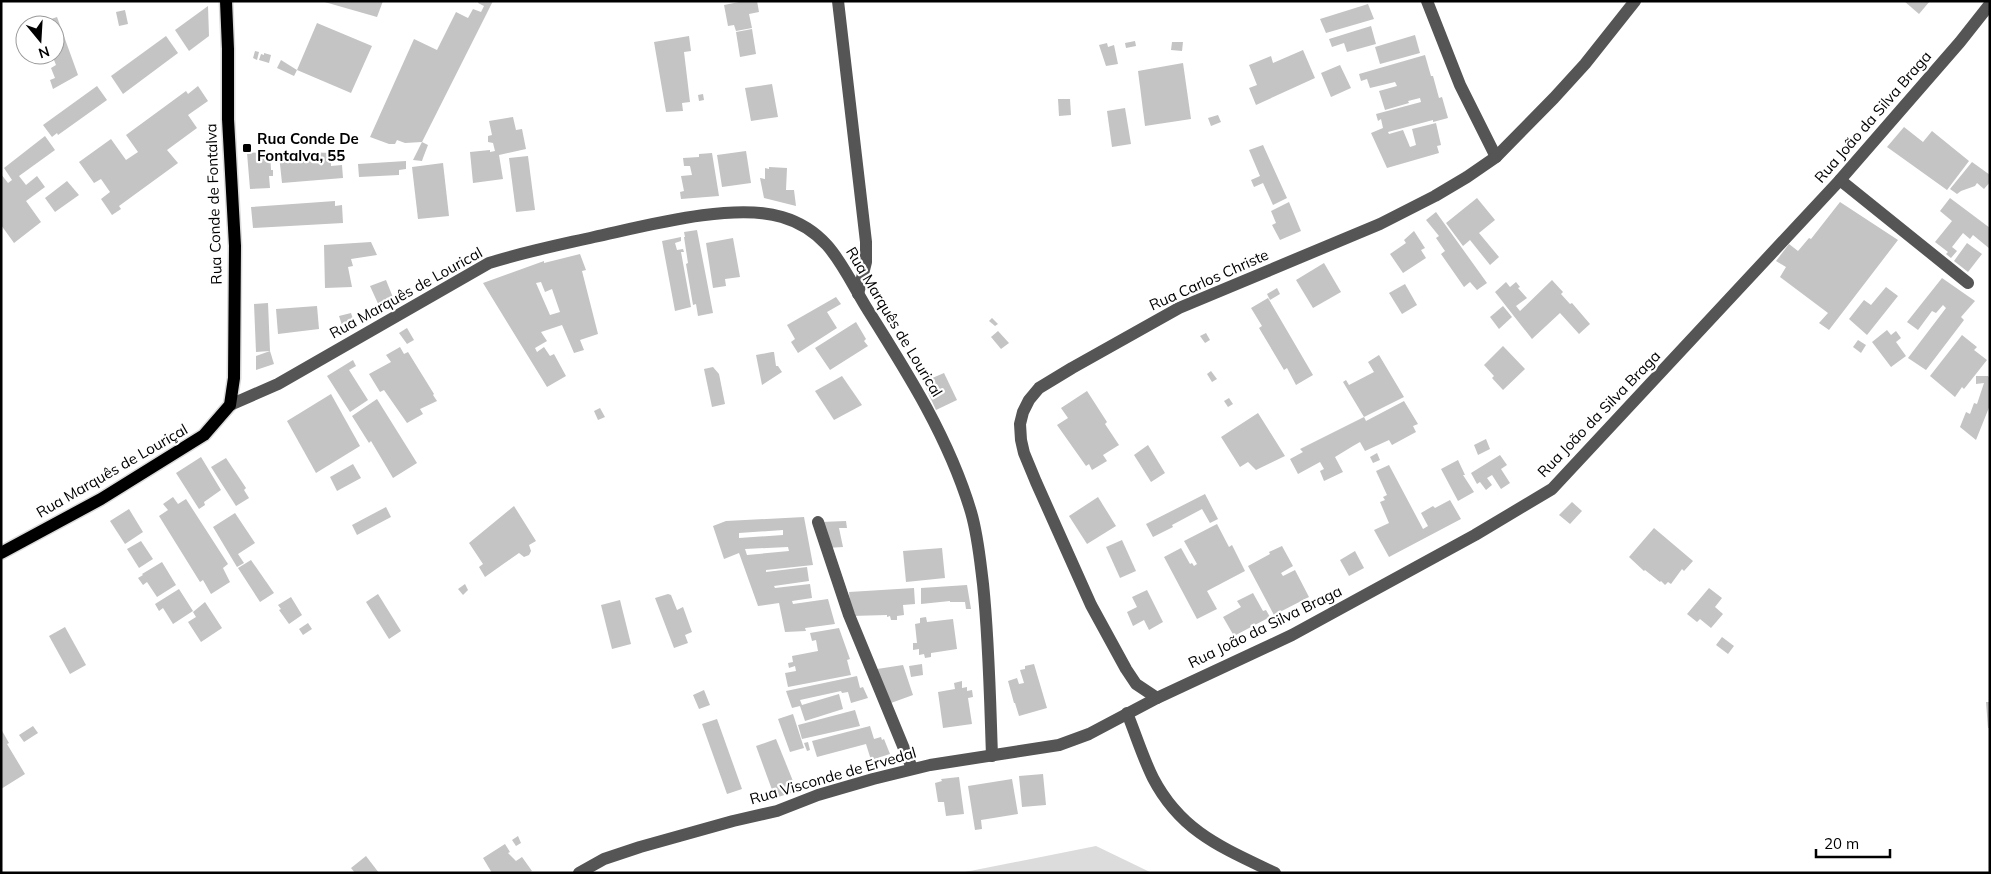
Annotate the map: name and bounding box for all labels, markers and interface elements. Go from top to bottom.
north arrow [15,15,65,65]
text: N [36,42,52,63]
street label: Rua João da Silva Braga [1810,47,1935,187]
street label: Rua Conde de Fontalva [201,123,226,285]
place label: Rua Conde De Fontalva, 55 [257,129,359,165]
marker: Rua Conde De Fontalva, 55 [241,142,253,154]
street label: Rua Marquês de Lourical [326,243,485,342]
street label: Rua Marquês de Lourical [842,243,947,400]
street label: Rua Carlos Christe [1146,245,1271,314]
street label: Rua João da Silva Braga [1533,346,1664,481]
street label: Rua Marquês de Louriçal [33,419,191,522]
street label: Rua João da Silva Braga [1185,581,1345,672]
street label: Rua Visconde de Ervedal [747,743,918,808]
scale bar [1816,826,1890,858]
text: 20 m [1824,834,1859,853]

